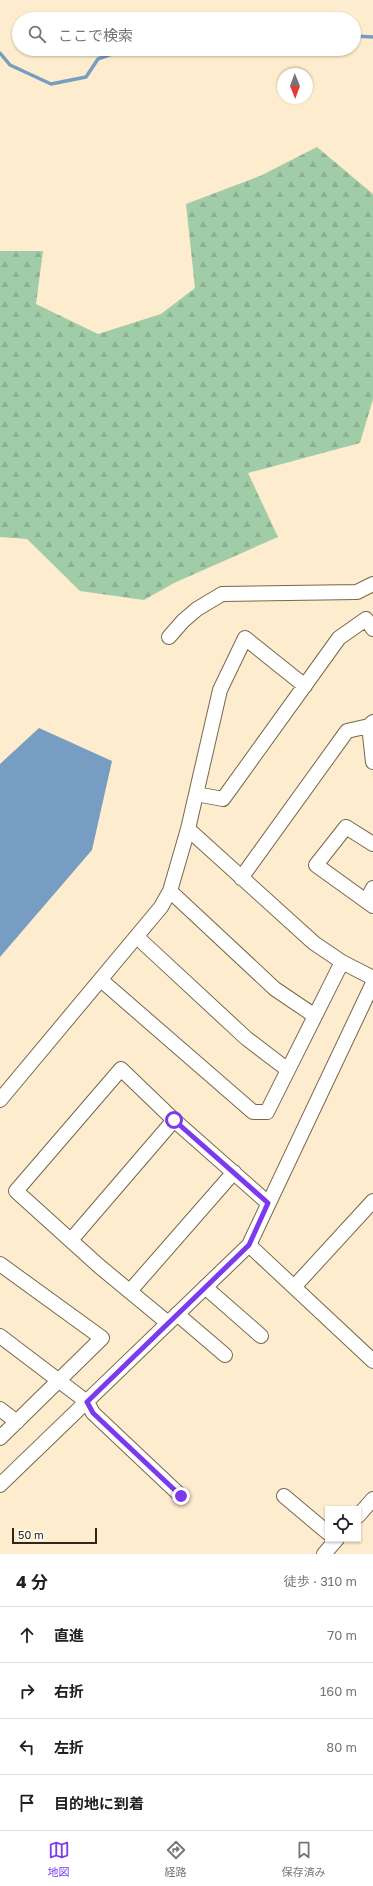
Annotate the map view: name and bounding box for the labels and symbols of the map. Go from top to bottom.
north arrow [277,68,313,104]
route start [165,1111,183,1129]
route end [172,1487,190,1505]
scale bar [12,1526,97,1545]

